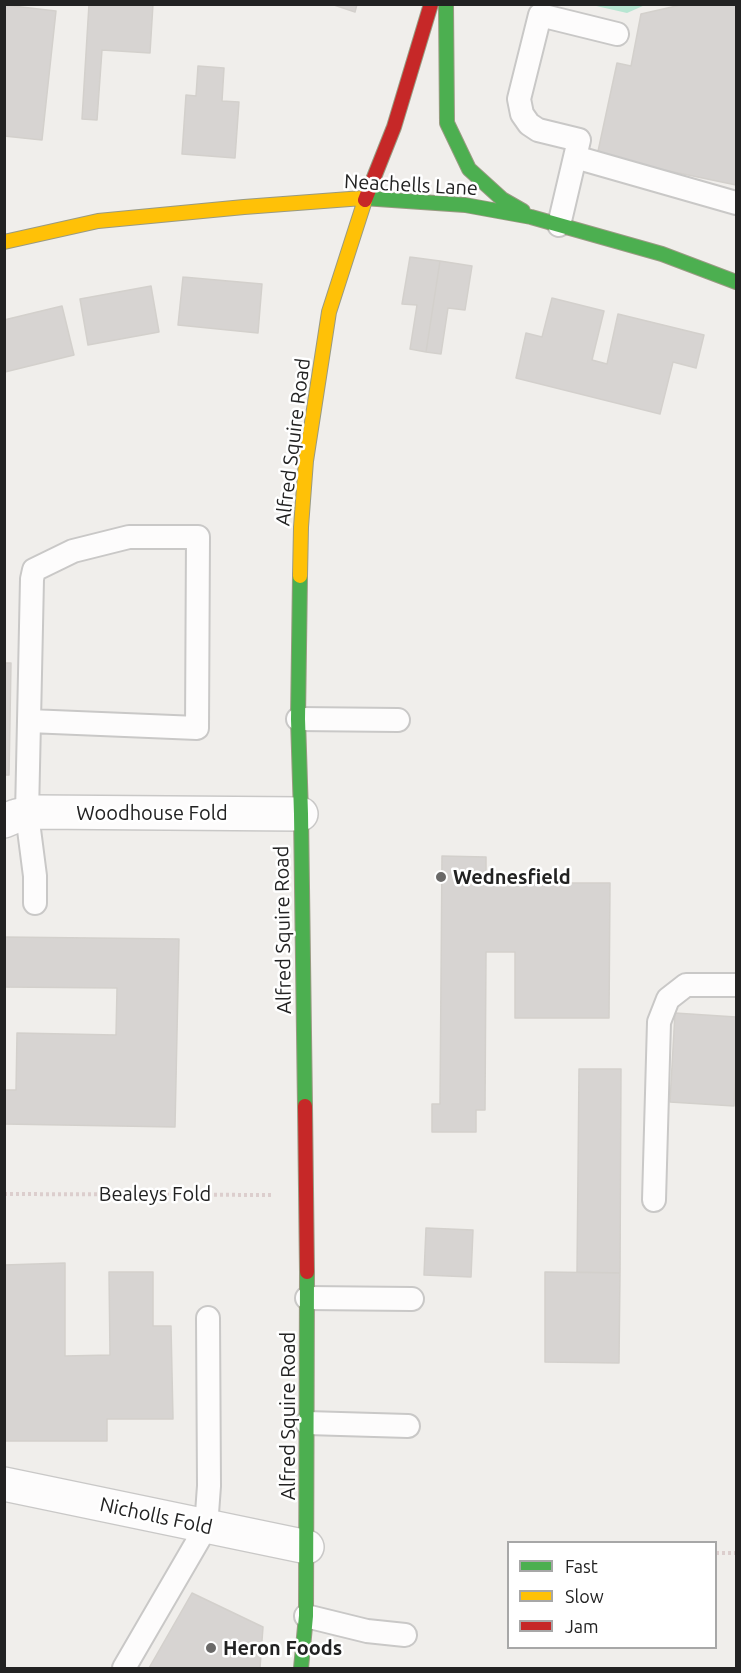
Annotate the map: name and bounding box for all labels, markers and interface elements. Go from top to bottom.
street label: Neachells Lane [343,170,479,200]
street label: Alfred Squire Road [271,357,315,527]
street label: Woodhouse Fold [76,801,228,825]
street label: Alfred Squire Road [270,846,296,1014]
place label: Wednesfield [453,865,571,889]
marker: Wednesfield [434,870,448,884]
street label: Bealeys Fold [99,1182,211,1206]
street label: Alfred Squire Road [276,1332,300,1500]
street label: Nicholls Fold [98,1492,214,1540]
legend [507,1541,717,1649]
text: Fast [565,1556,598,1576]
text: Slow [565,1586,604,1606]
text: Jam [565,1616,599,1636]
place label: Heron Foods [223,1636,342,1660]
marker: Heron Foods [204,1641,218,1655]

